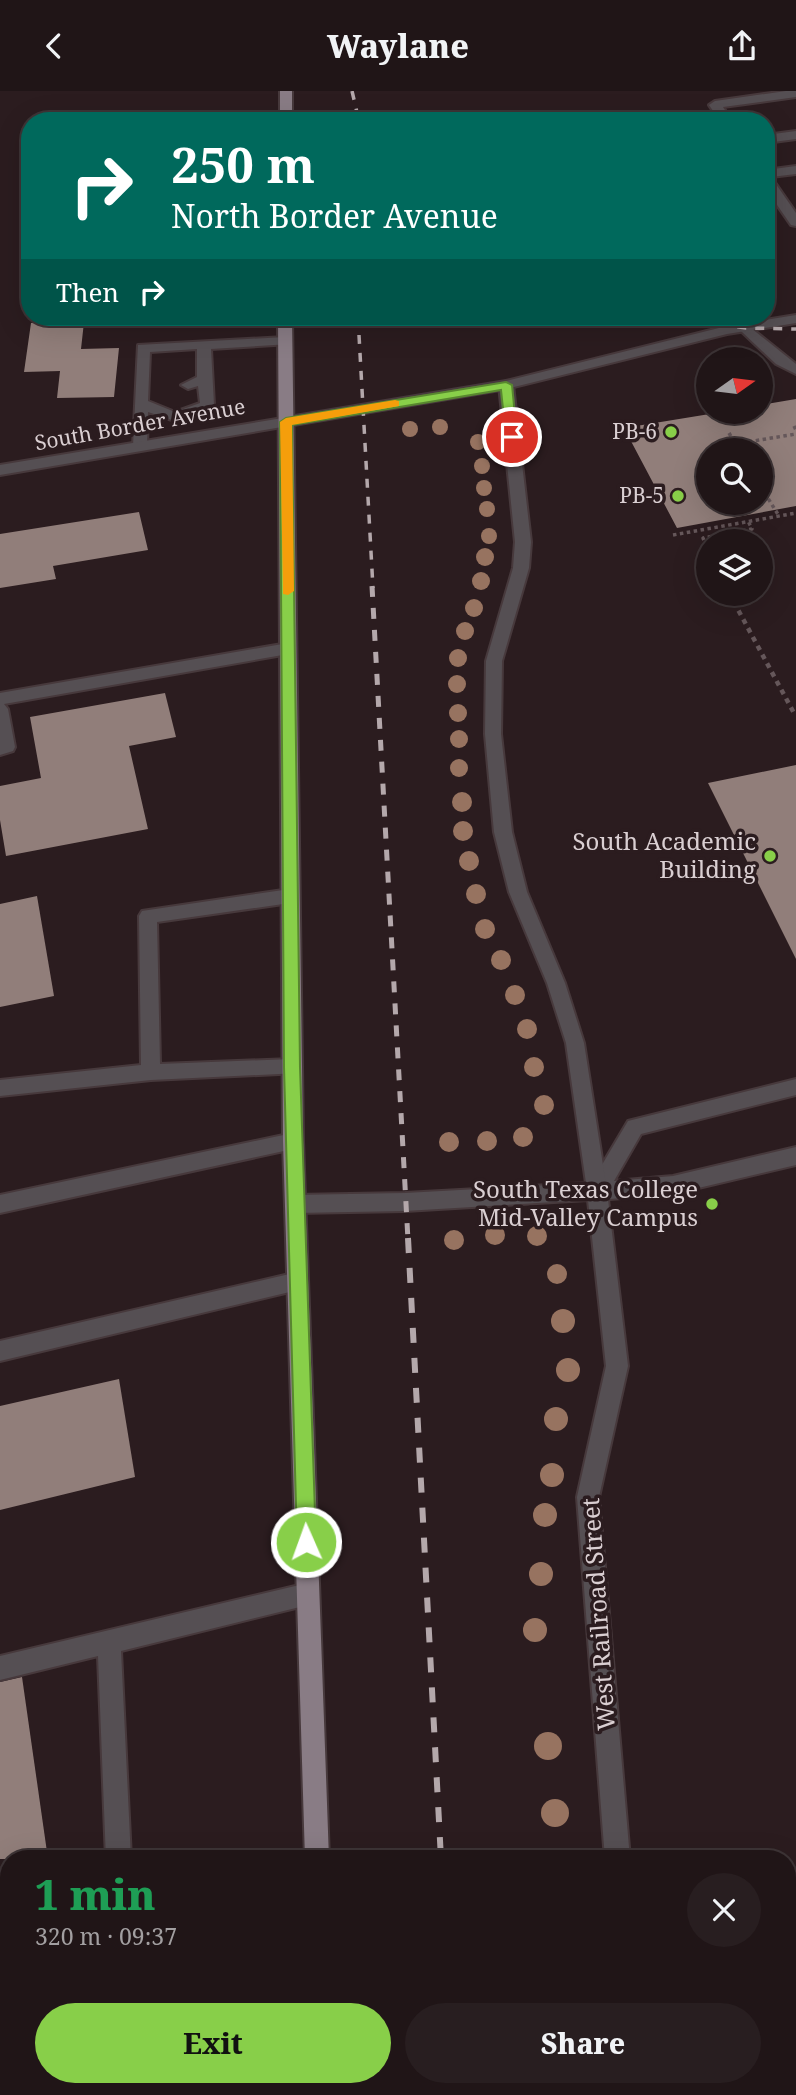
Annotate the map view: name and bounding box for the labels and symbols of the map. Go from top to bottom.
north arrow [696,347,774,423]
street label: South Border Avenue [32,392,247,456]
pin [482,407,542,467]
place label: PB-6 [612,417,657,445]
marker: PB-6 [663,424,679,440]
place label: PB-5 [619,481,664,509]
marker: PB-5 [670,488,686,504]
place label: South Academic Building [572,824,756,885]
marker: South Academic Building [762,848,778,864]
place label: South Texas College Mid-Valley Campus [473,1172,698,1233]
marker: South Texas College Mid-Valley Campus [704,1196,720,1212]
street label: West Railroad Street [573,1497,622,1731]
position arrow [269,1505,343,1579]

